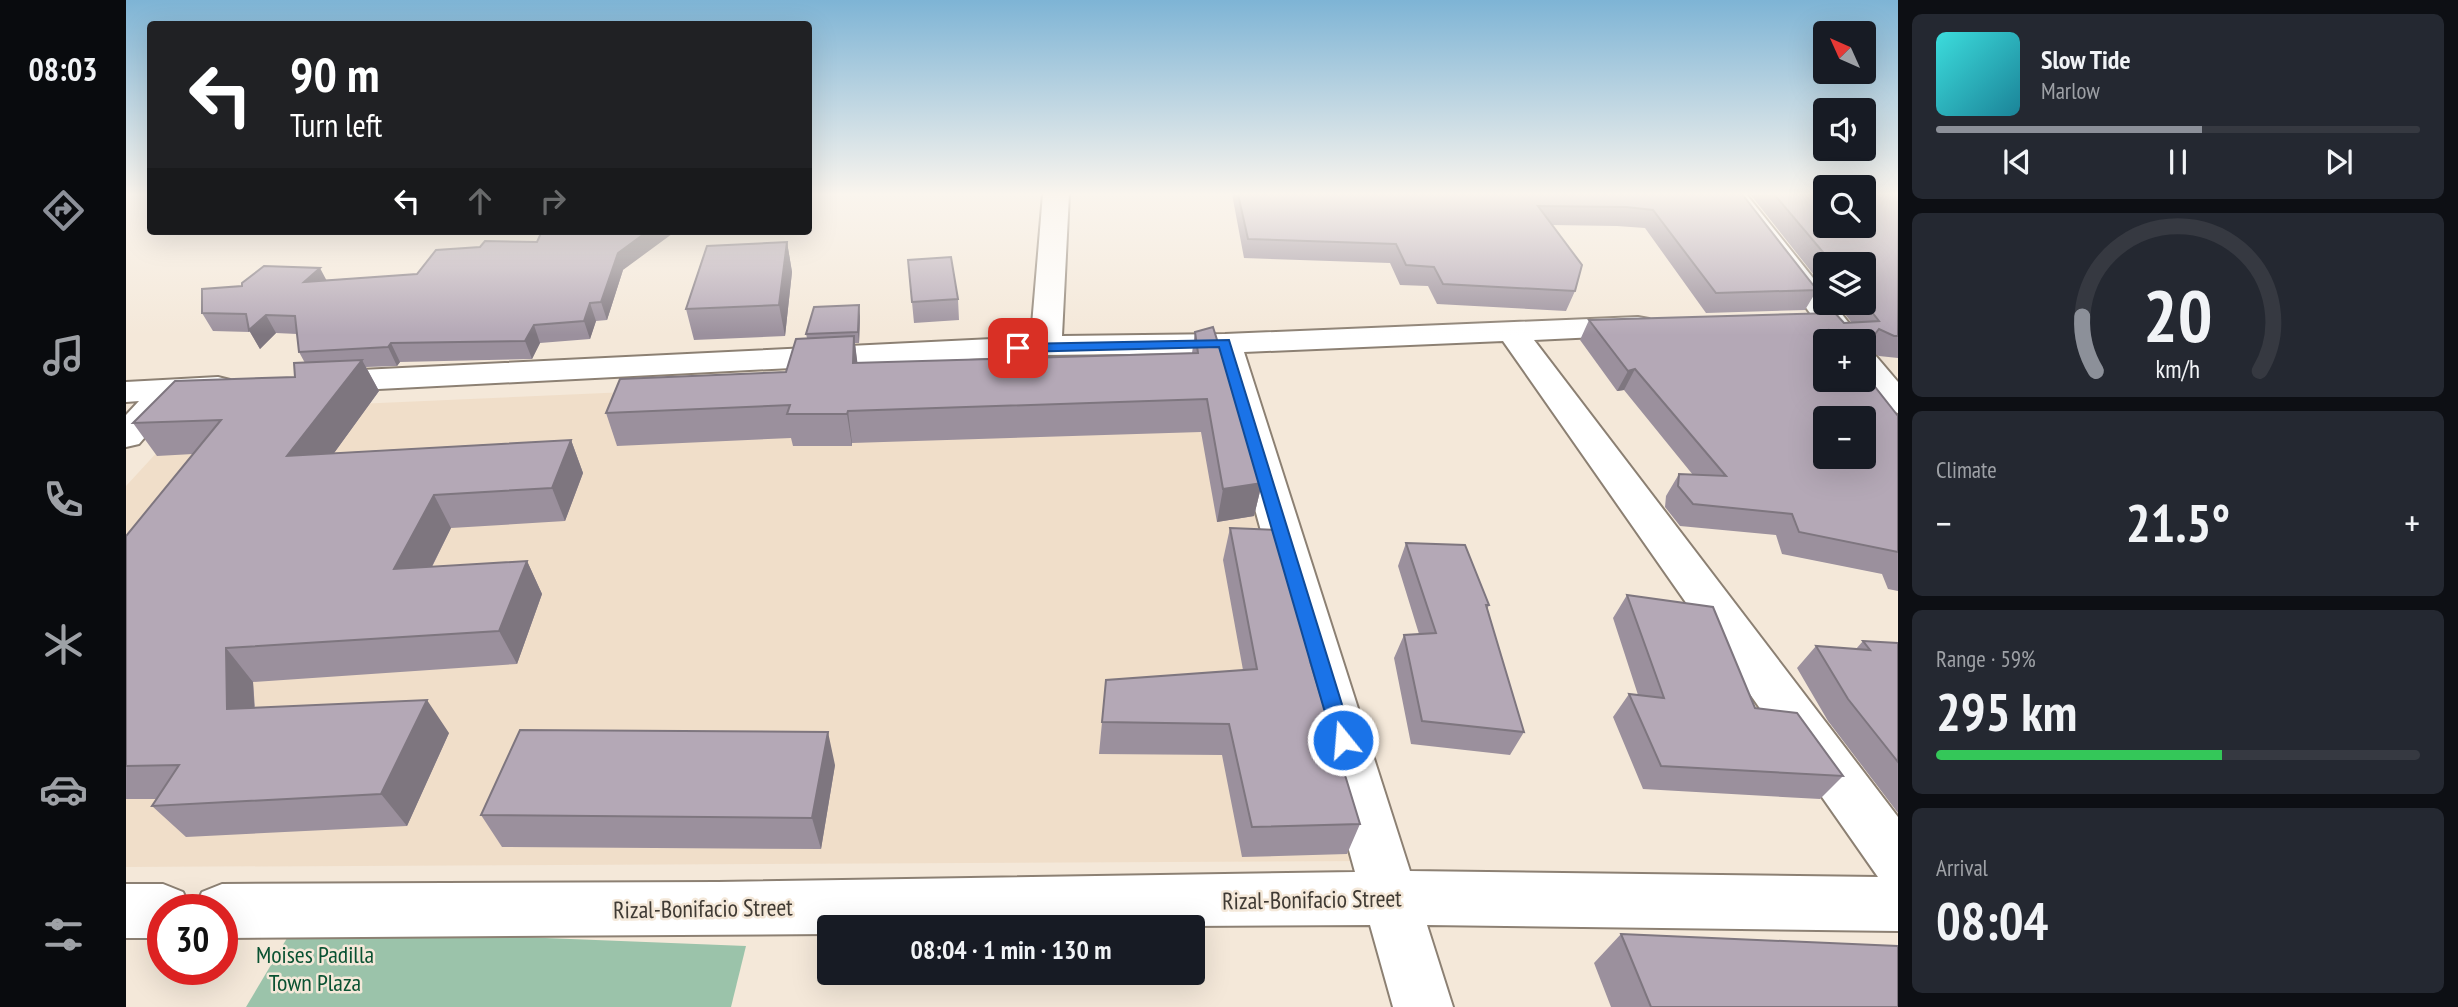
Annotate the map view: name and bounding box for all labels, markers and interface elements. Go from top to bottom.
north arrow [1813,21,1876,84]
map controls [1813,21,1876,469]
text: 90 m [290,42,379,106]
text: Slow Tide [2041,43,2131,76]
text: 08:03 [28,48,98,90]
icon: left [175,49,266,140]
text: Marlow [2041,76,2100,105]
button: sound [1813,98,1876,161]
text: Turn left [290,104,382,146]
icon: previous [1998,143,2036,181]
icon: pause [2159,143,2197,181]
icon: next [2320,143,2358,181]
button: search [1813,175,1876,238]
icon: left [388,182,426,220]
icon: ahead [461,182,499,220]
icon: right [534,182,572,220]
icon: directions [39,186,88,235]
button: layers [1813,252,1876,315]
text: 20 [2143,267,2213,361]
pin [988,318,1048,378]
icon: arrive [999,329,1037,367]
button: + [1813,329,1876,392]
icon: music [39,331,88,380]
text: km/h [2156,353,2200,385]
button: − [1813,406,1876,469]
text: Climate [1936,455,1997,484]
icon: phone [39,475,88,524]
text: 21.5° [2126,489,2230,556]
text: − [1936,498,1952,547]
text: + [2404,498,2420,547]
icon: climate [39,620,88,669]
text: Range · 59% [1936,644,2036,673]
text: 295 km [1936,678,2077,745]
position arrow [1306,703,1380,777]
icon: car [39,765,88,814]
text: Arrival [1936,853,1988,882]
street label: Rizal-Bonifacio Street [1222,882,1402,917]
text: 08:04 [1936,887,2048,954]
street label: Rizal-Bonifacio Street [613,891,793,926]
speed limit sign: 30 [147,894,238,985]
icon: filters [39,910,88,959]
text: 08:04 · 1 min · 130 m [911,933,1111,966]
park label: Moises Padilla Town Plaza [256,939,374,998]

